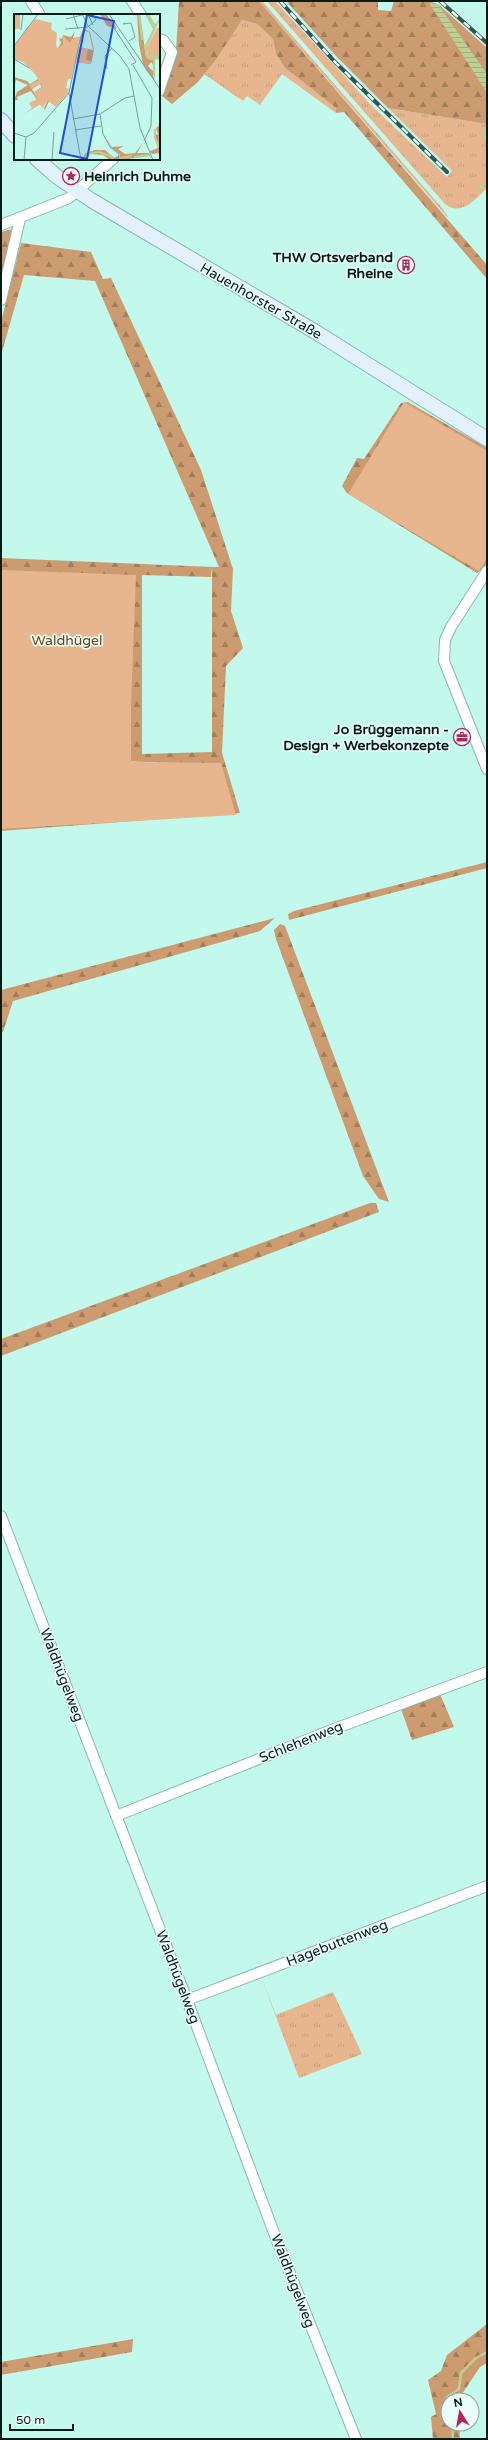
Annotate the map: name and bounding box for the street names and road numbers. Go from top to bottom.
street label: Hauenhorster Straße [197,259,325,343]
street label: Waldhügelweg [36,1626,88,1724]
street label: Schlehenweg [257,1718,345,1766]
street label: Hagebuttenweg [284,1916,390,1970]
street label: Waldhügelweg [152,1928,204,2026]
street label: Waldhügelweg [267,2232,319,2330]

